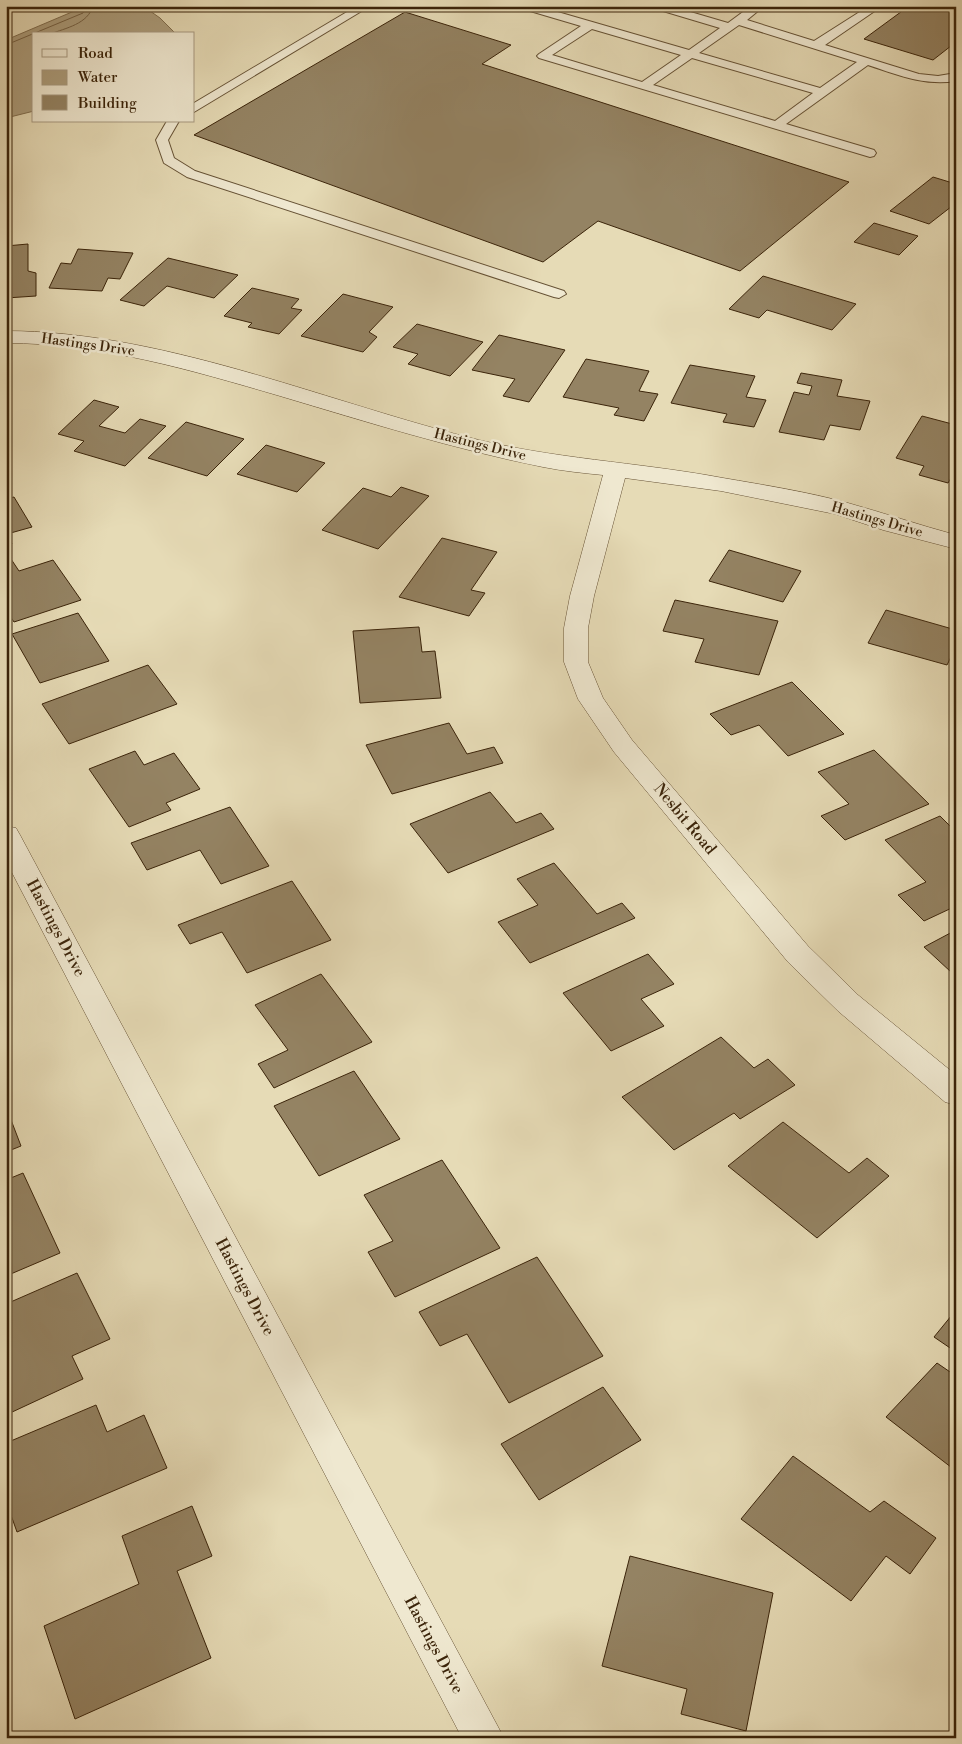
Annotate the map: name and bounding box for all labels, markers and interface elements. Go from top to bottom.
legend [32,32,195,122]
text: Road [78,44,113,63]
text: Water [77,68,118,87]
text: Building [77,94,137,113]
street label: Hastings Drive [40,330,136,360]
street label: Hastings Drive [432,425,528,465]
street label: Hastings Drive [829,498,925,542]
street label: Nesbit Road [649,779,721,859]
street label: Hastings Drive [22,876,90,980]
street label: Hastings Drive [211,1235,279,1339]
street label: Hastings Drive [400,1593,468,1697]

